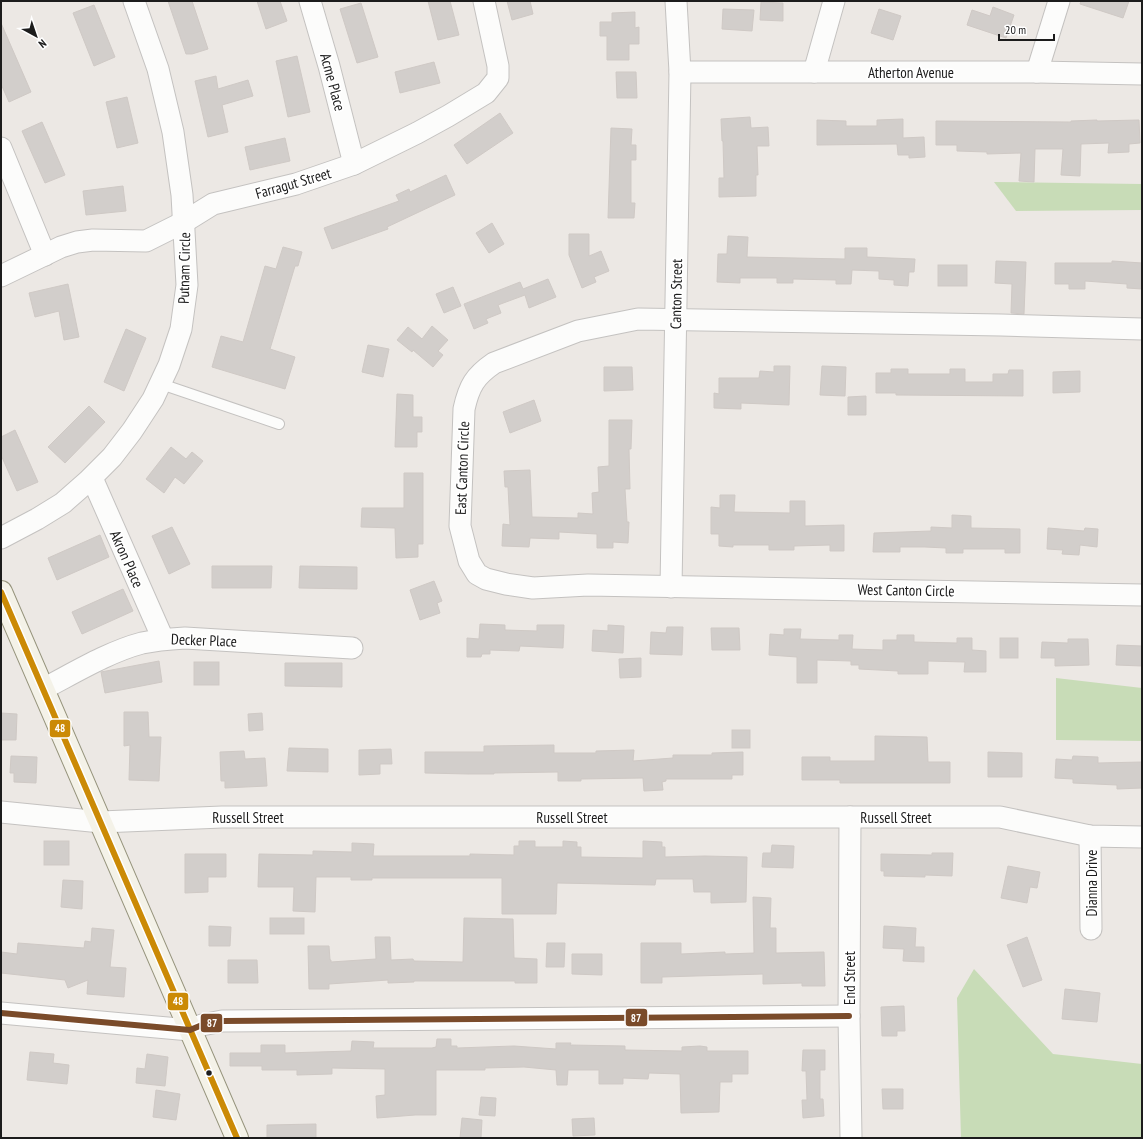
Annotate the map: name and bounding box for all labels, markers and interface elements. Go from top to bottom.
north arrow [16,16,56,56]
scale bar [999,16,1054,42]
text: 20 m [1005,22,1026,37]
text: N [36,36,49,51]
street label: Acme Place [316,51,350,113]
street label: Atherton Avenue [868,63,954,82]
street label: Farragut Street [253,163,333,203]
street label: Putnam Circle [174,232,194,304]
street label: Canton Street [666,259,686,329]
street label: East Canton Circle [451,421,473,515]
street label: Akron Place [106,527,148,591]
street label: West Canton Circle [857,580,955,600]
street label: Decker Place [171,629,237,651]
line badge: 48 [49,719,71,738]
text: 48 [55,721,65,735]
street label: Russell Street [212,808,284,827]
street label: Russell Street [536,808,608,827]
street label: Russell Street [860,808,932,827]
street label: Dianna Drive [1082,850,1101,916]
street label: End Street [840,951,859,1005]
line badge: 48 [167,992,189,1011]
text: 48 [173,994,183,1008]
line badge: 87 [625,1008,648,1027]
text: 87 [631,1011,641,1025]
line badge: 87 [200,1013,223,1033]
text: 87 [207,1016,217,1030]
unlabelled marker [204,1068,214,1078]

